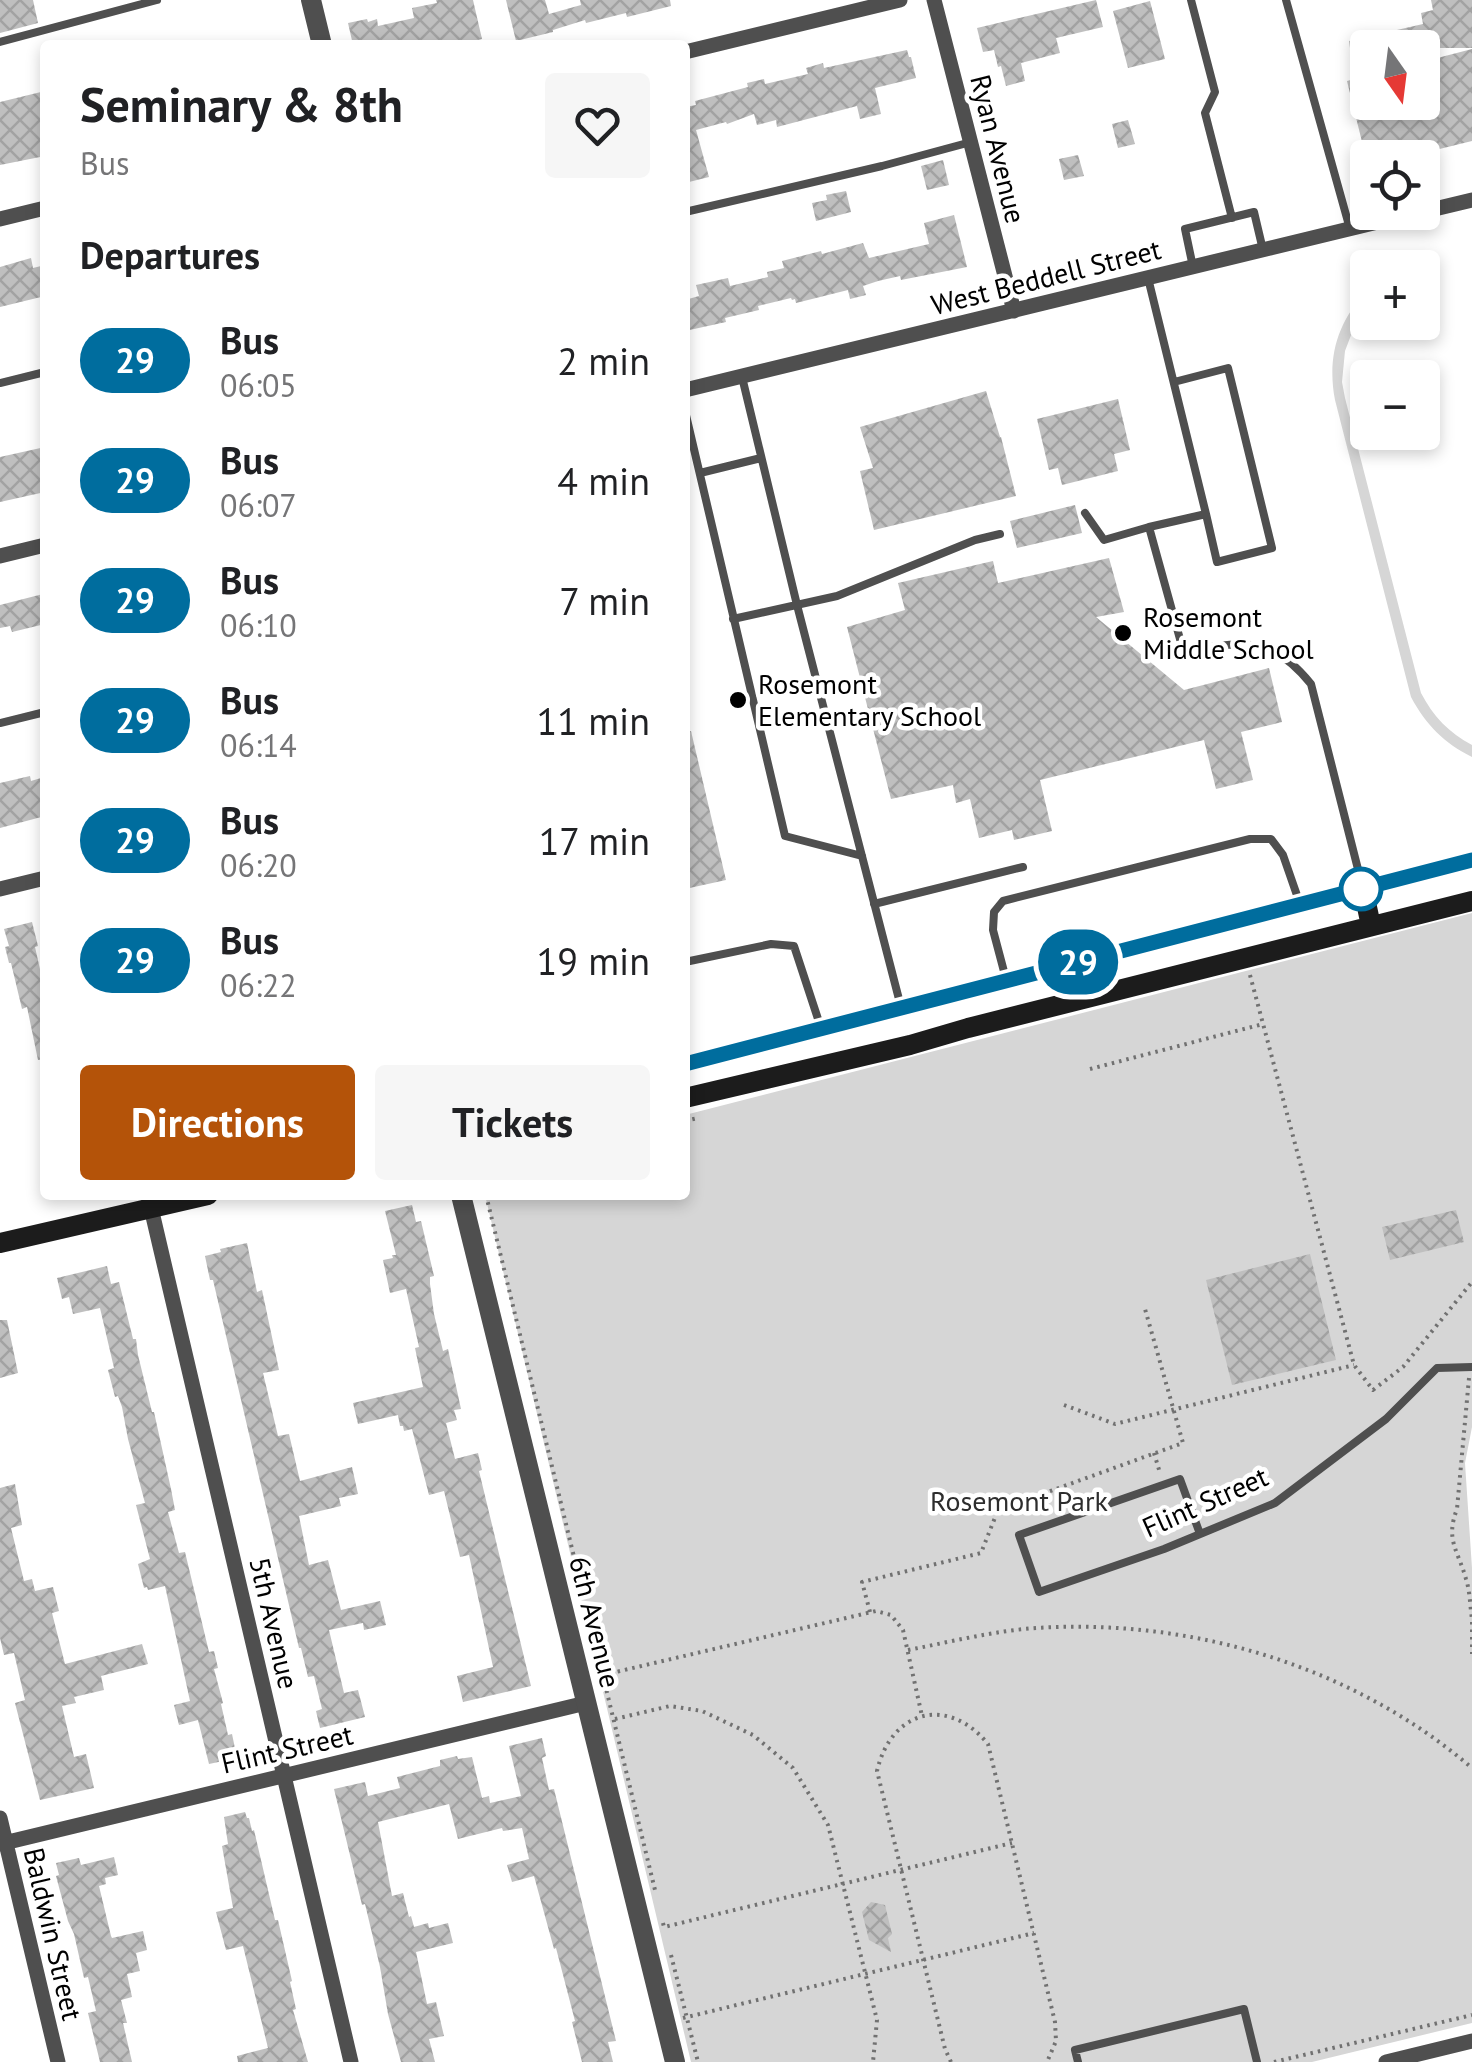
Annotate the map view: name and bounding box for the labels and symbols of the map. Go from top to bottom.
north arrow [1350,30,1440,120]
street label: Ryan Avenue [962,71,1035,227]
street label: West Beddell Street [927,230,1165,323]
place label: Rosemont Middle School [1143,598,1314,667]
marker: Rosemont Middle School [1112,622,1134,644]
place label: Rosemont Elementary School [758,665,981,734]
marker: Rosemont Elementary School [727,689,749,711]
unlabelled marker [1340,868,1382,910]
line badge: 29 [1033,930,1123,994]
street label: Flint Street [1136,1457,1274,1546]
park label: Rosemont Park [930,1482,1109,1519]
street label: 6th Avenue [561,1552,630,1691]
street label: 5th Avenue [241,1553,308,1692]
street label: Flint Street [217,1715,357,1782]
street label: Baldwin Street [16,1844,91,2024]

